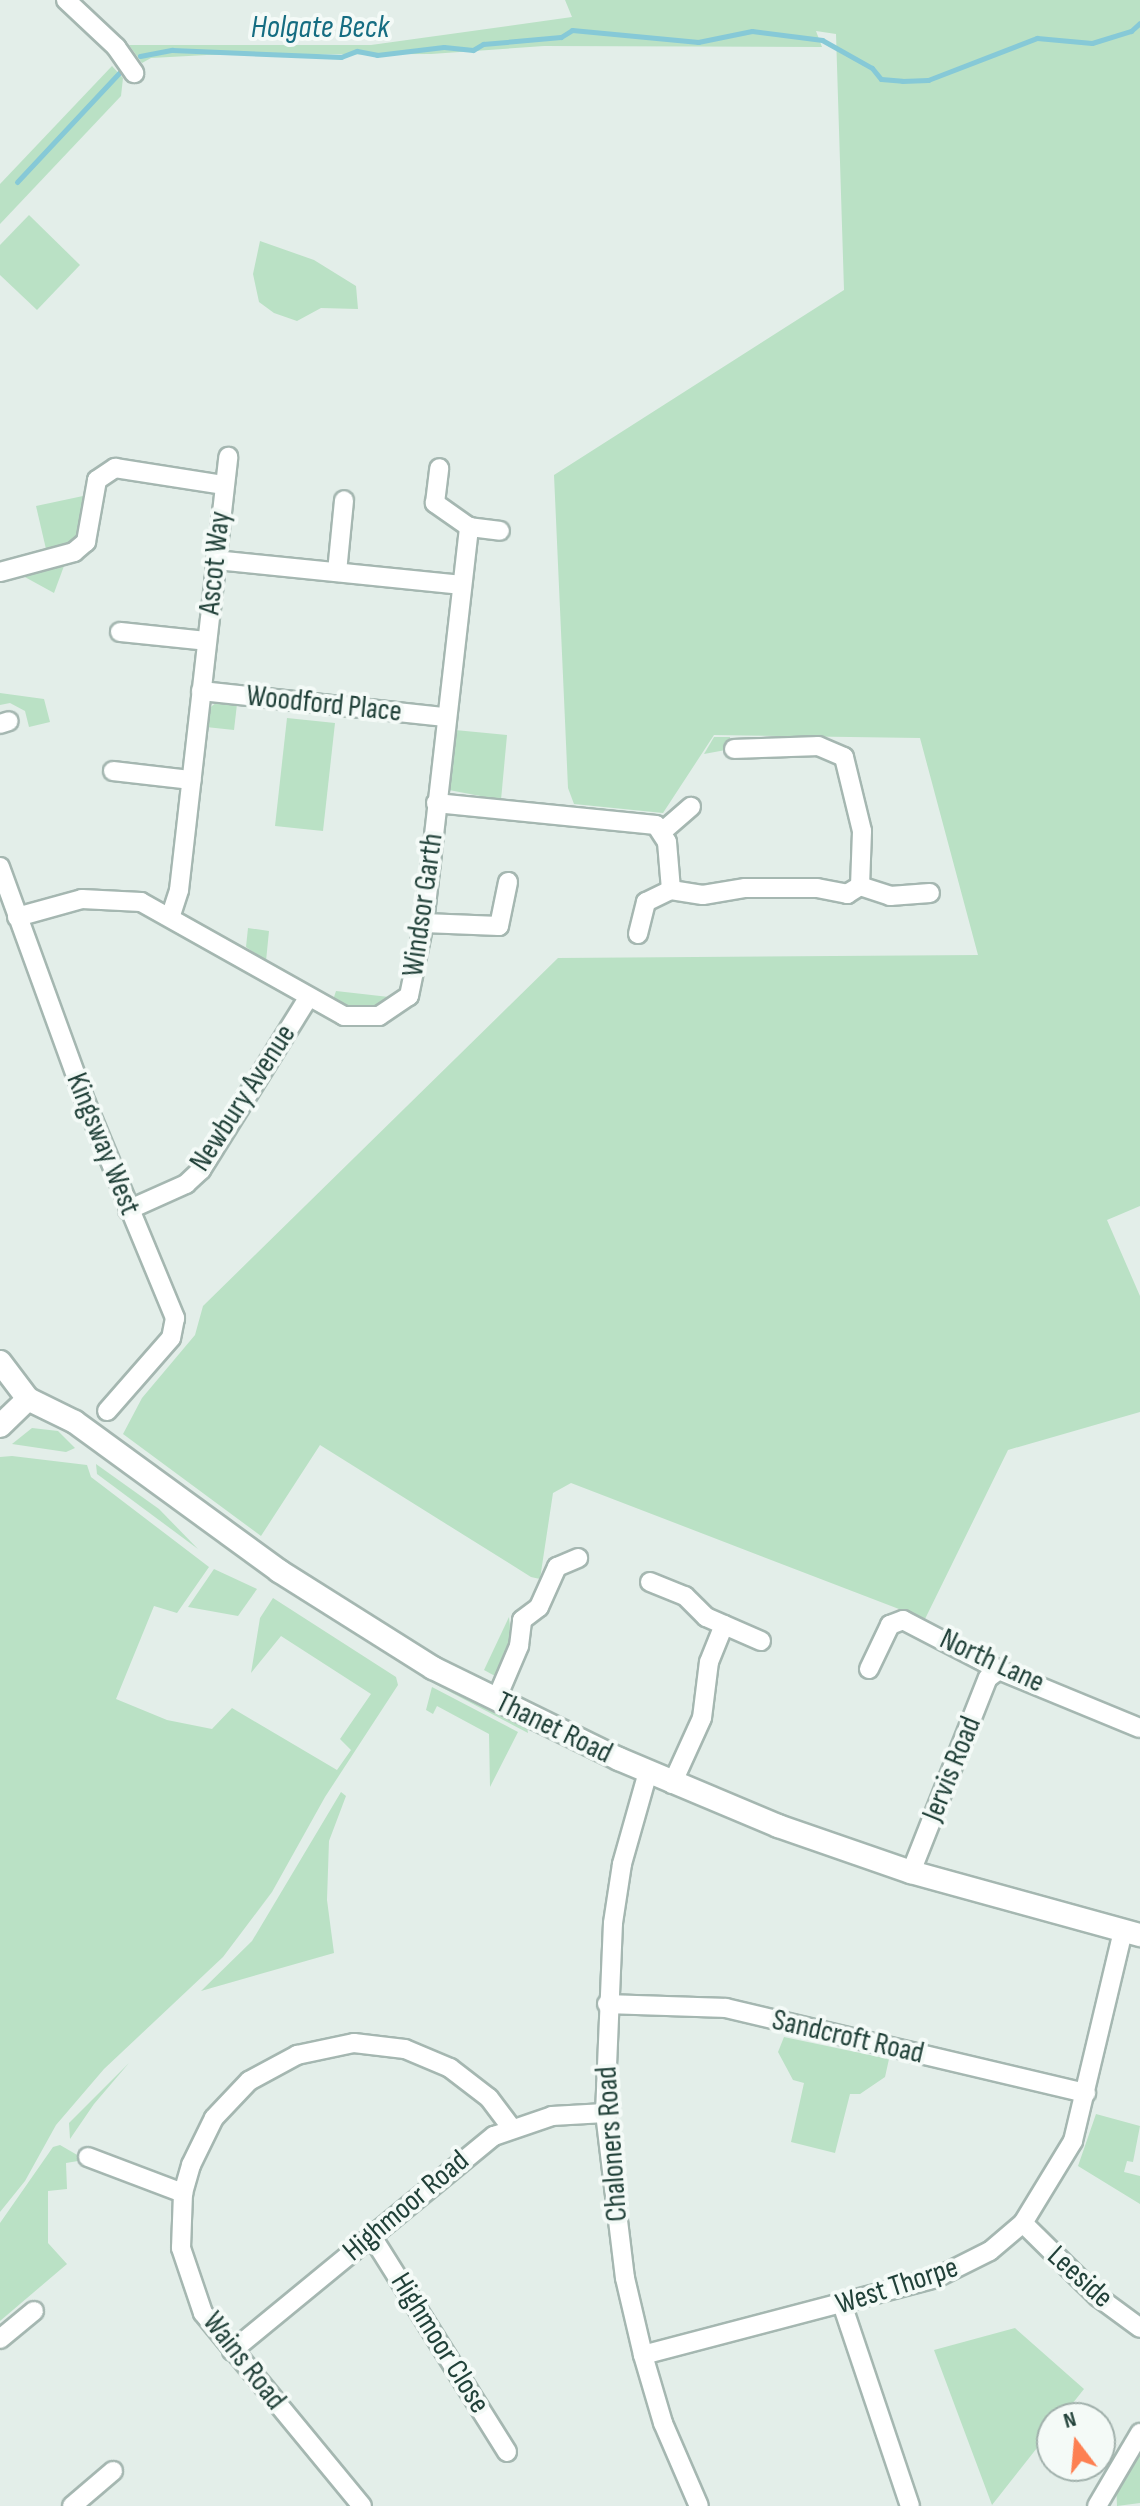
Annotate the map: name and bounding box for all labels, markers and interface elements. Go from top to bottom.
water label: Holgate Beck [251,9,389,47]
street label: Ascot Way [192,510,238,616]
street label: Woodford Place [245,678,403,730]
street label: Windsor Garth [395,831,451,979]
street label: Newbury Avenue [182,1018,304,1178]
street label: Kingsway West [58,1068,148,1220]
street label: North Lane [934,1621,1050,1701]
street label: Thanet Road [490,1684,618,1772]
street label: Jervis Road [915,1711,989,1827]
street label: Sandcroft Road [769,2002,927,2072]
street label: Chaloners Road [589,2065,635,2223]
street label: Highmoor Road [336,2143,476,2269]
street label: Leeside [1040,2238,1120,2316]
street label: West Thorpe [831,2249,963,2323]
street label: Highmoor Close [383,2266,497,2420]
street label: Wains Road [195,2305,293,2417]
north arrow [1036,2402,1116,2482]
text: N [1060,2406,1079,2435]

